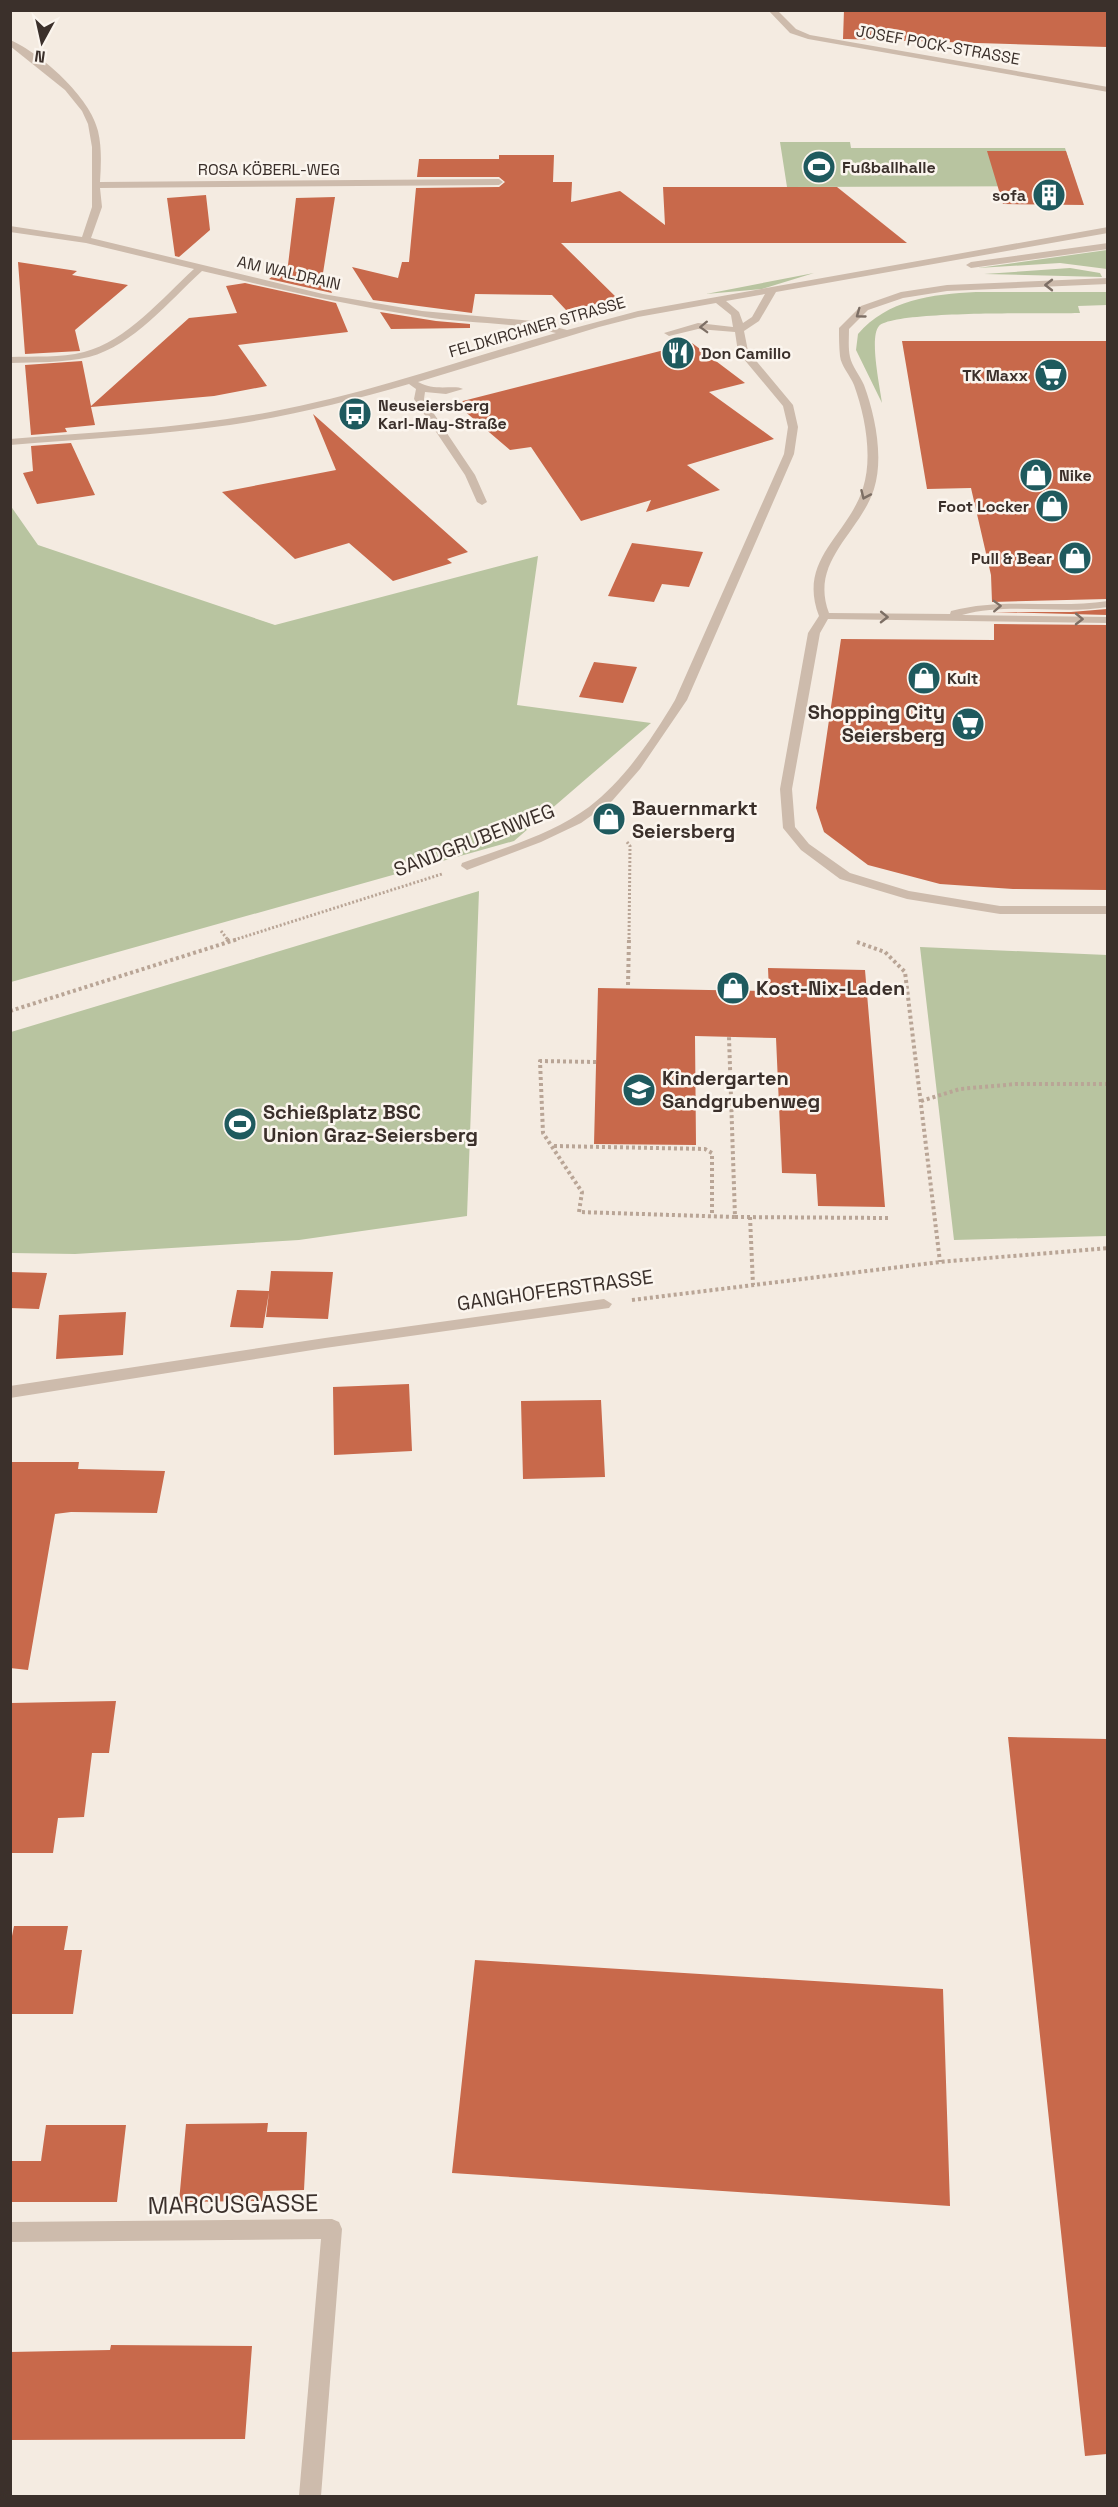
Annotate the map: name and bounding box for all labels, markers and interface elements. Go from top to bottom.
north arrow [12,12,72,72]
street label: JOSEF POCK-STRASSE [854,20,1022,70]
text: N [33,45,47,68]
sports icon: Fußballhalle [801,149,837,185]
place label: Fußballhalle [842,157,936,178]
street label: ROSA KÖBERL-WEG [198,159,340,180]
building icon: sofa [1031,177,1067,213]
place label: sofa [992,185,1026,206]
street label: AM WALDRAIN [235,251,343,295]
one-way arrow [1045,279,1054,292]
street label: FELDKIRCHNER STRASSE [446,292,628,362]
one-way arrow [855,307,866,318]
one-way arrow [699,320,708,333]
restaurant icon: Don Camillo [660,335,696,371]
place label: Don Camillo [701,343,791,364]
supermarket icon: TK Maxx [1033,357,1069,393]
place label: TK Maxx [962,365,1029,386]
place label: Neuseiersberg Karl-May-Straße [378,395,507,434]
bus stop icon: Neuseiersberg Karl-May-Straße [337,396,373,432]
shop icon: Nike [1018,457,1054,493]
place label: Nike [1059,465,1092,486]
shop icon: Foot Locker [1034,488,1070,524]
one-way arrow [860,489,872,500]
place label: Foot Locker [938,496,1029,517]
shop icon: Pull & Bear [1057,540,1093,576]
place label: Pull & Bear [971,548,1052,569]
one-way arrow [993,599,1002,612]
one-way arrow [879,611,888,623]
one-way arrow [1074,613,1083,626]
shop icon: Kult [906,660,942,696]
place label: Kult [947,668,978,689]
place label: Shopping City Seiersberg [808,699,945,748]
supermarket icon: Shopping City Seiersberg [950,706,986,742]
place label: Bauernmarkt Seiersberg [632,795,758,844]
street label: SANDGRUBENWEG [390,797,558,883]
shop icon: Bauernmarkt Seiersberg [591,801,627,837]
shop icon: Kost-Nix-Laden [715,970,751,1006]
place label: Kost-Nix-Laden [756,975,905,1001]
place label: Kindergarten Sandgrubenweg [662,1065,820,1114]
school or university icon: Kindergarten Sandgrubenweg [621,1072,657,1108]
place label: Schießplatz BSC Union Graz-Seiersberg [263,1099,478,1148]
sports icon: Schießplatz BSC Union Graz-Seiersberg [222,1106,258,1142]
street label: GANGHOFERSTRASSE [455,1263,655,1317]
street label: MARCUSGASSE [147,2187,319,2221]

